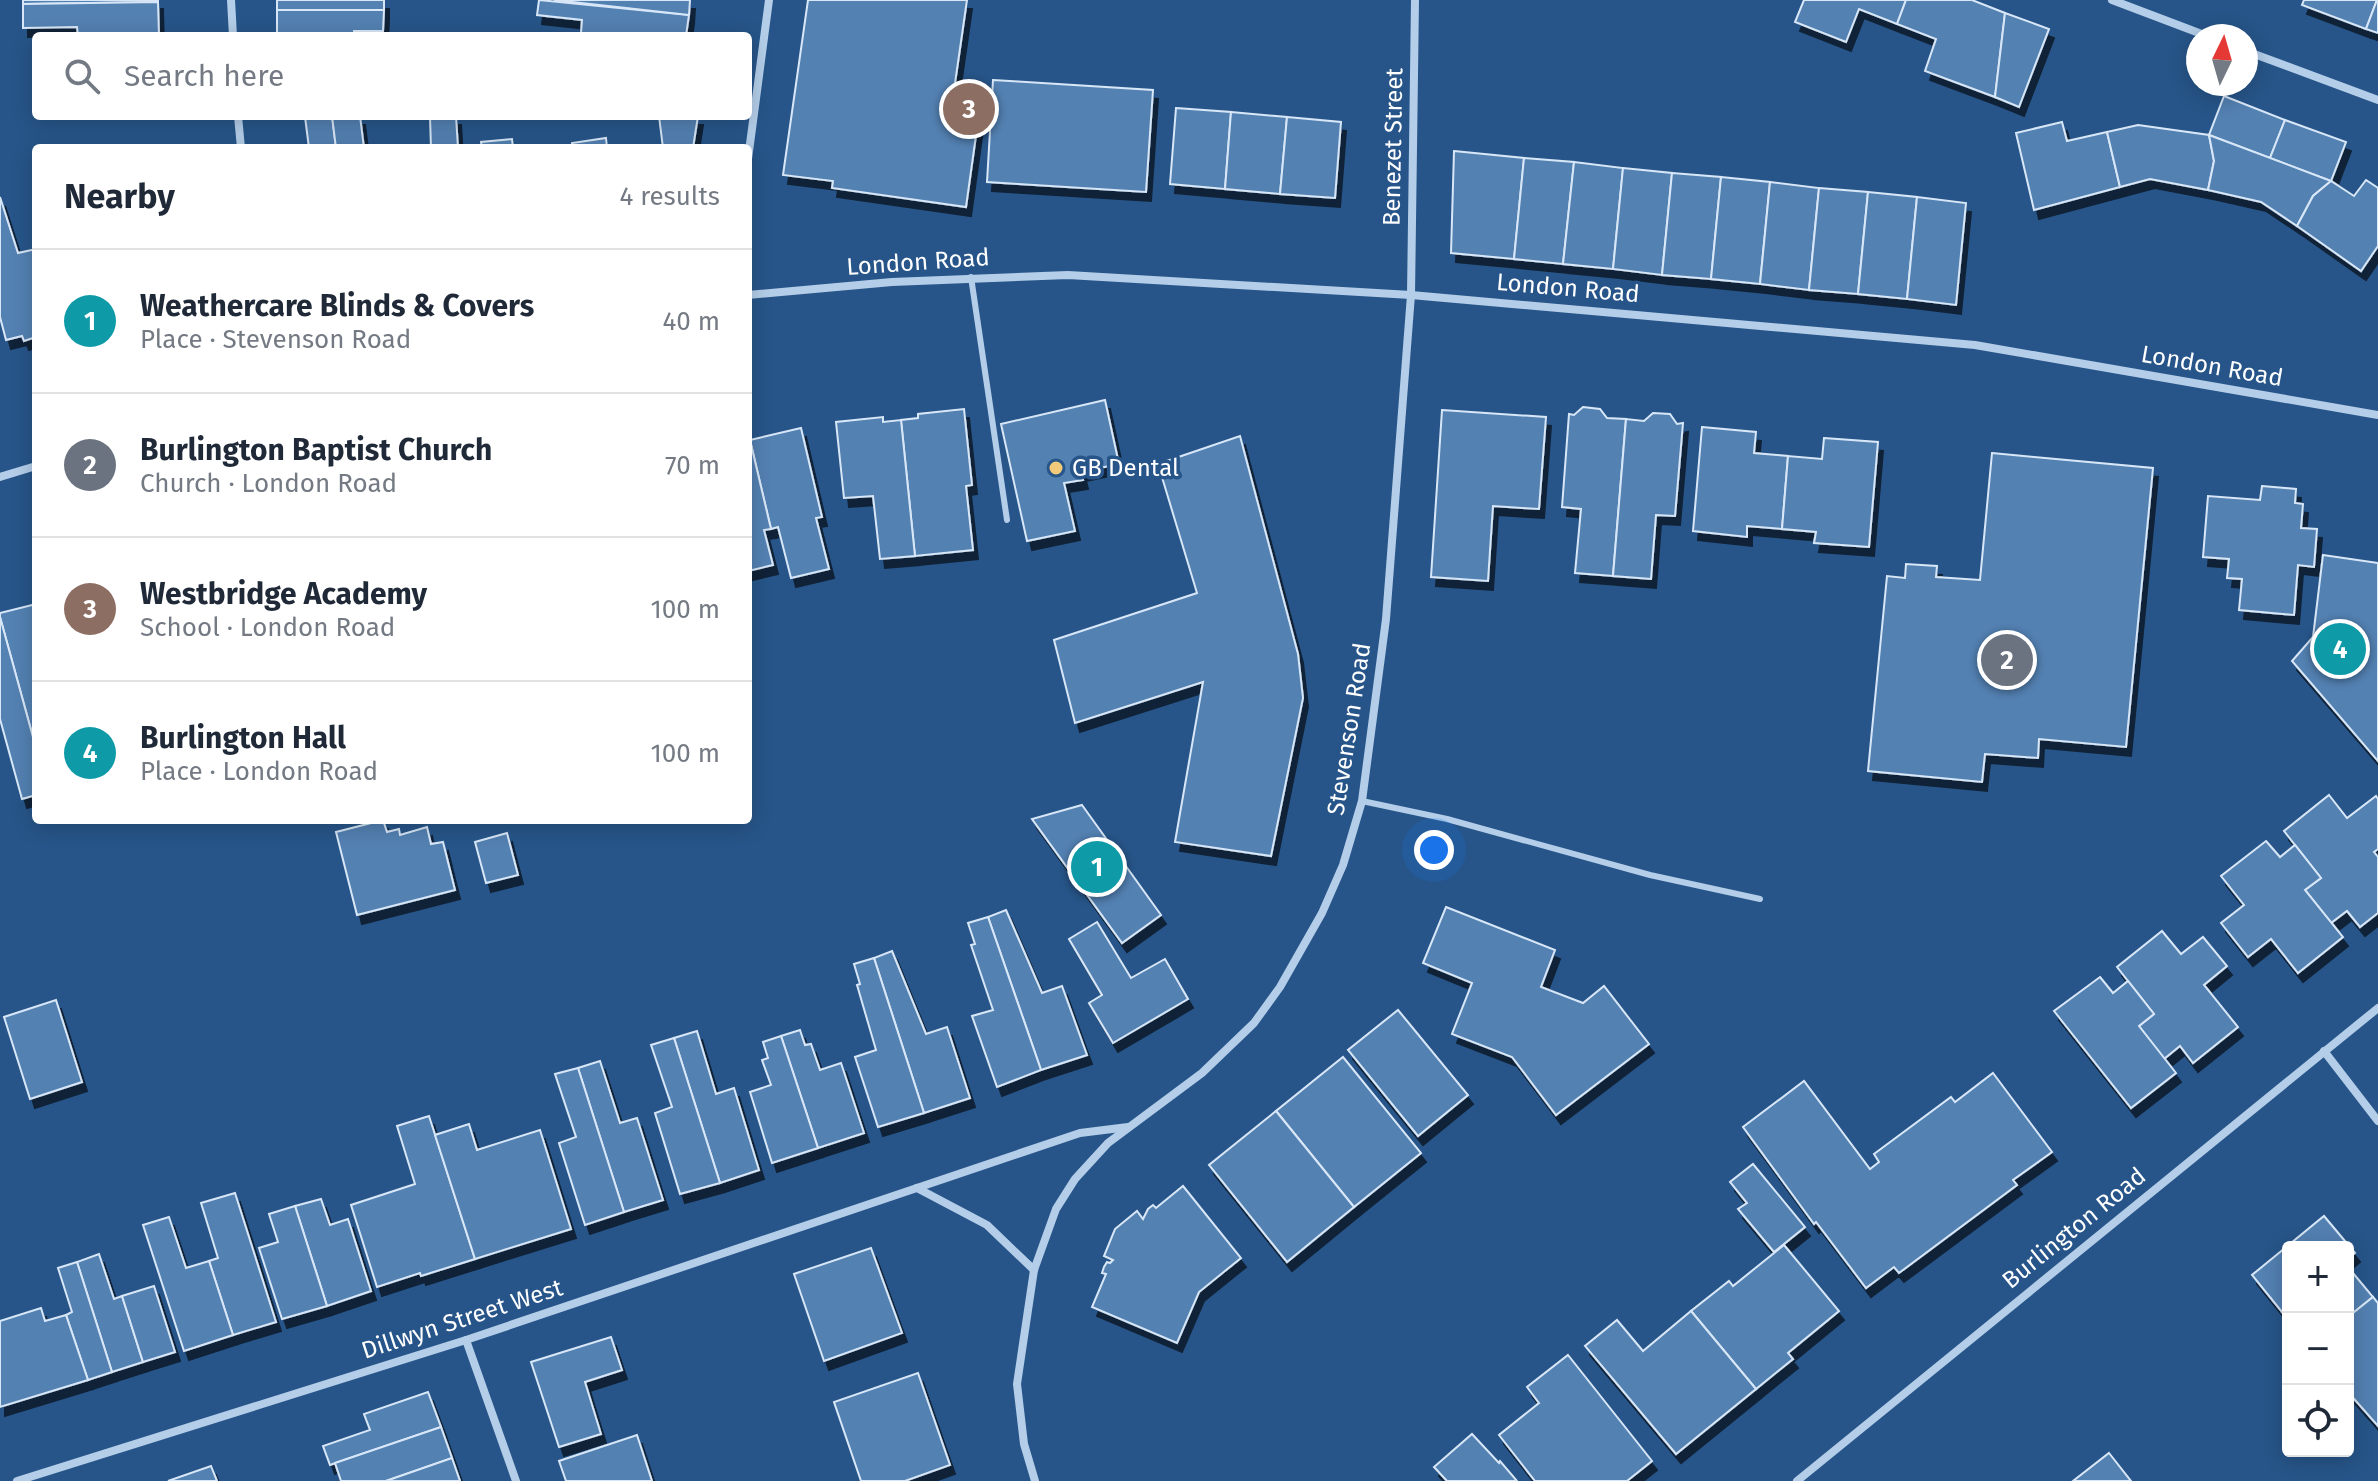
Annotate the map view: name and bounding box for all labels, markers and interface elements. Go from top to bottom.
north arrow [2186,24,2258,96]
search box [32,32,752,120]
icon: search [60,54,104,98]
text: Search here [124,58,284,94]
street label: Benezet Street [1378,67,1408,226]
pin: 3 [943,79,995,139]
text: Nearby [64,176,175,217]
text: 4 results [619,181,720,212]
street label: London Road [845,243,991,281]
street label: London Road [1495,268,1641,308]
text: Weathercare Blinds & Covers [140,288,534,324]
text: 1 [84,306,96,337]
text: 40 m [662,306,720,337]
text: Place · Stevenson Road [140,324,411,355]
street label: London Road [2139,340,2285,392]
text: Burlington Baptist Church [140,432,492,468]
text: 2 [83,450,97,481]
text: 70 m [665,450,720,481]
place label: GB Dental [1072,454,1179,482]
marker: GB Dental [1047,459,1065,477]
text: Church · London Road [140,468,397,499]
text: Westbridge Academy [140,576,427,612]
text: 3 [83,594,97,625]
text: 100 m [651,594,720,625]
text: School · London Road [140,612,395,643]
pin: 4 [2314,619,2366,679]
pin: 2 [1981,630,2033,690]
street label: Stevenson Road [1322,641,1376,817]
text: Burlington Hall [140,720,346,756]
text: 4 [83,738,97,769]
text: 100 m [651,738,720,769]
text: Place · London Road [140,756,378,787]
your location [1414,830,1454,870]
pin: 1 [1071,837,1123,897]
street label: Burlington Road [1997,1162,2151,1294]
map controls [2282,1241,2354,1457]
button: + [2282,1241,2354,1313]
street label: Dillwyn Street West [358,1273,566,1365]
button: − [2282,1313,2354,1385]
button: locate [2282,1385,2354,1457]

